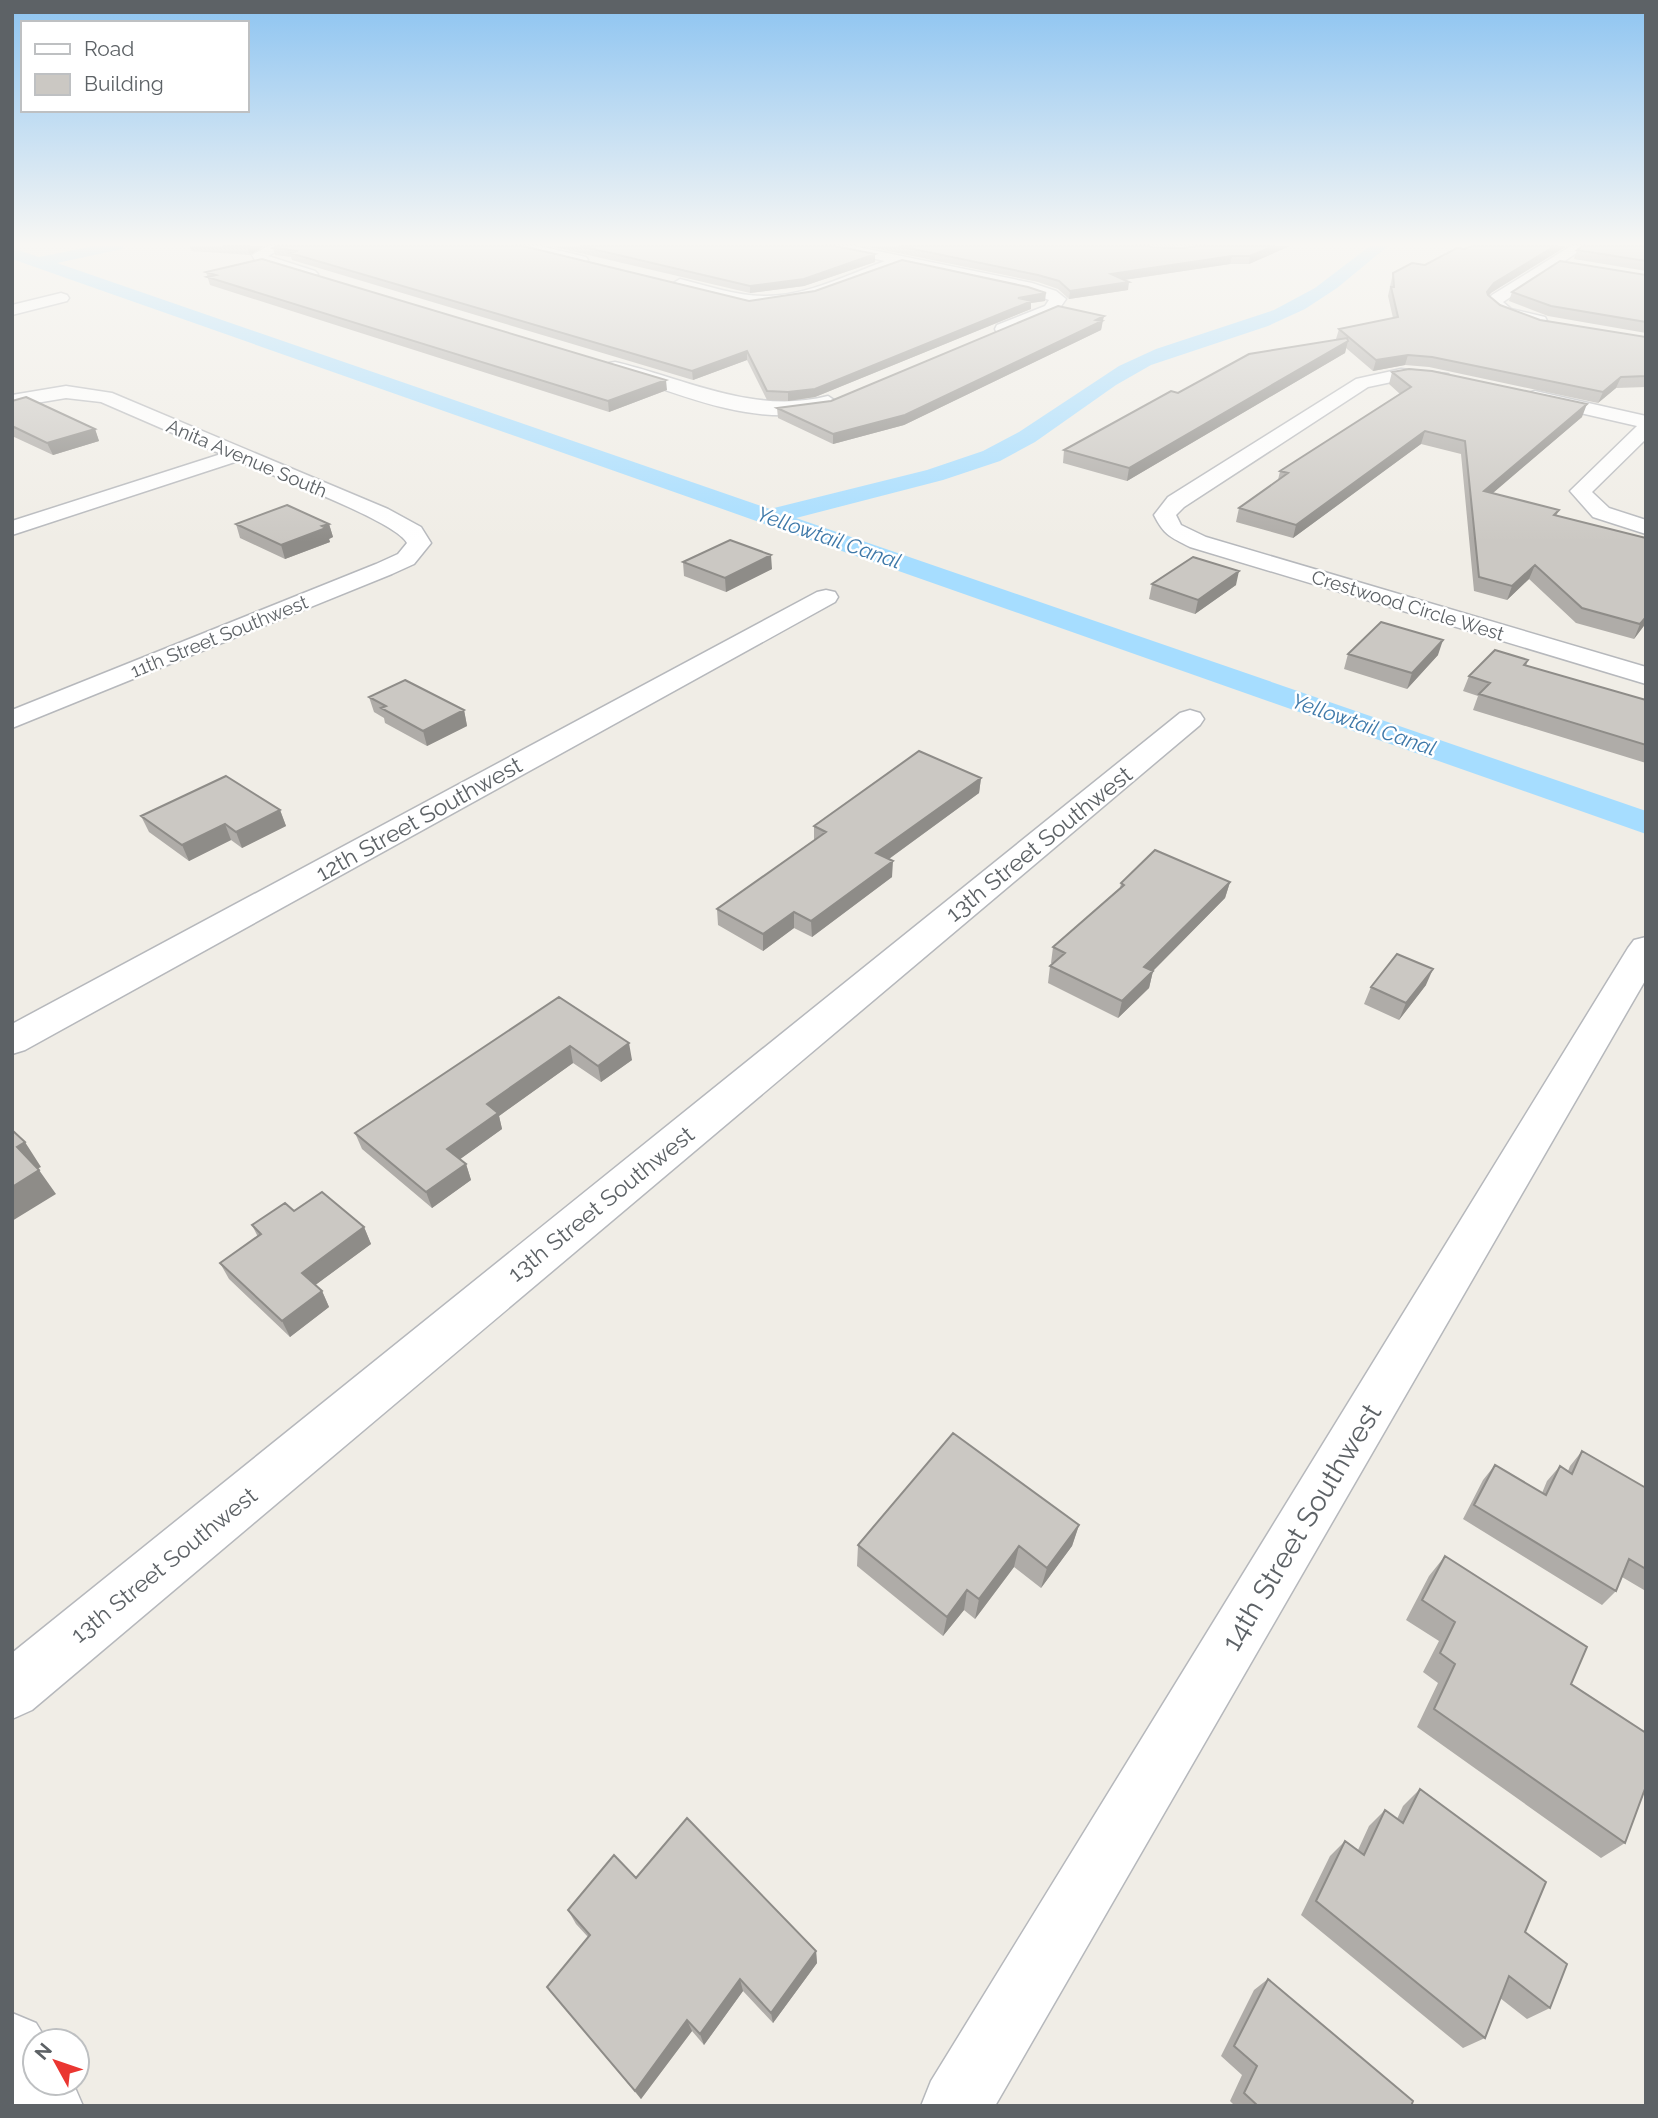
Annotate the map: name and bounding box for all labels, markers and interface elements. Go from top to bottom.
legend [21,21,248,112]
text: Road [84,36,134,61]
text: Building [84,71,164,96]
street label: Anita Avenue South [163,414,331,502]
water label: Yellowtail Canal [754,501,904,574]
street label: Crestwood Circle West [1309,565,1508,645]
street label: 11th Street Southwest [127,590,311,682]
water label: Yellowtail Canal [1289,688,1439,761]
street label: 12th Street Southwest [311,751,527,886]
street label: 13th Street Southwest [940,760,1137,927]
street label: 13th Street Southwest [502,1120,699,1287]
street label: 14th Street Southwest [1215,1397,1389,1657]
street label: 13th Street Southwest [65,1481,262,1648]
north arrow [21,2027,91,2097]
text: N [30,2038,56,2064]

